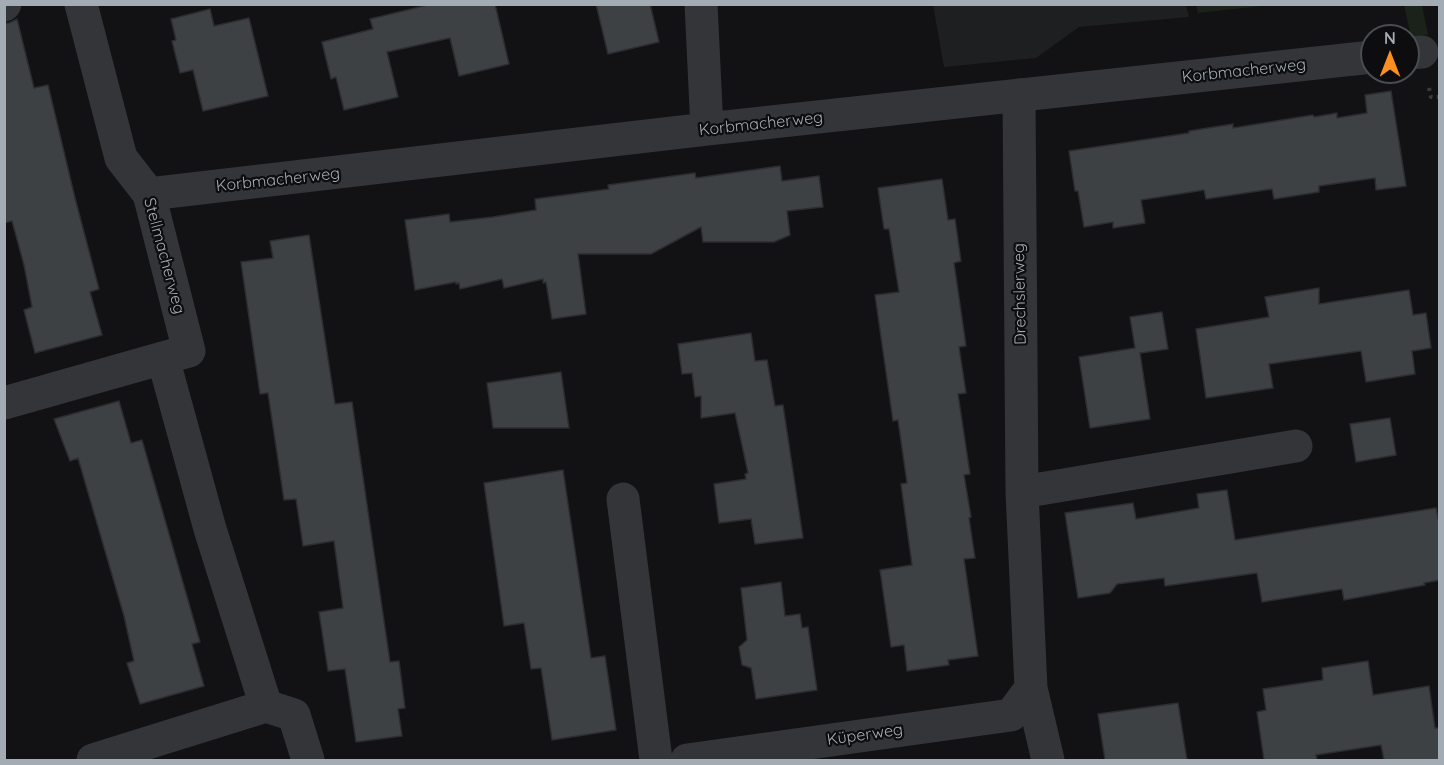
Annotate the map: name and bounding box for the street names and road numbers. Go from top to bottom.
street label: Korbmacherweg [1181,55,1307,87]
street label: Korbmacherweg [698,108,824,140]
street label: Korbmacherweg [215,164,341,196]
street label: Stellmacherweg [139,196,189,316]
street label: Drechslerweg [1010,243,1030,345]
street label: Küperweg [826,720,904,750]

